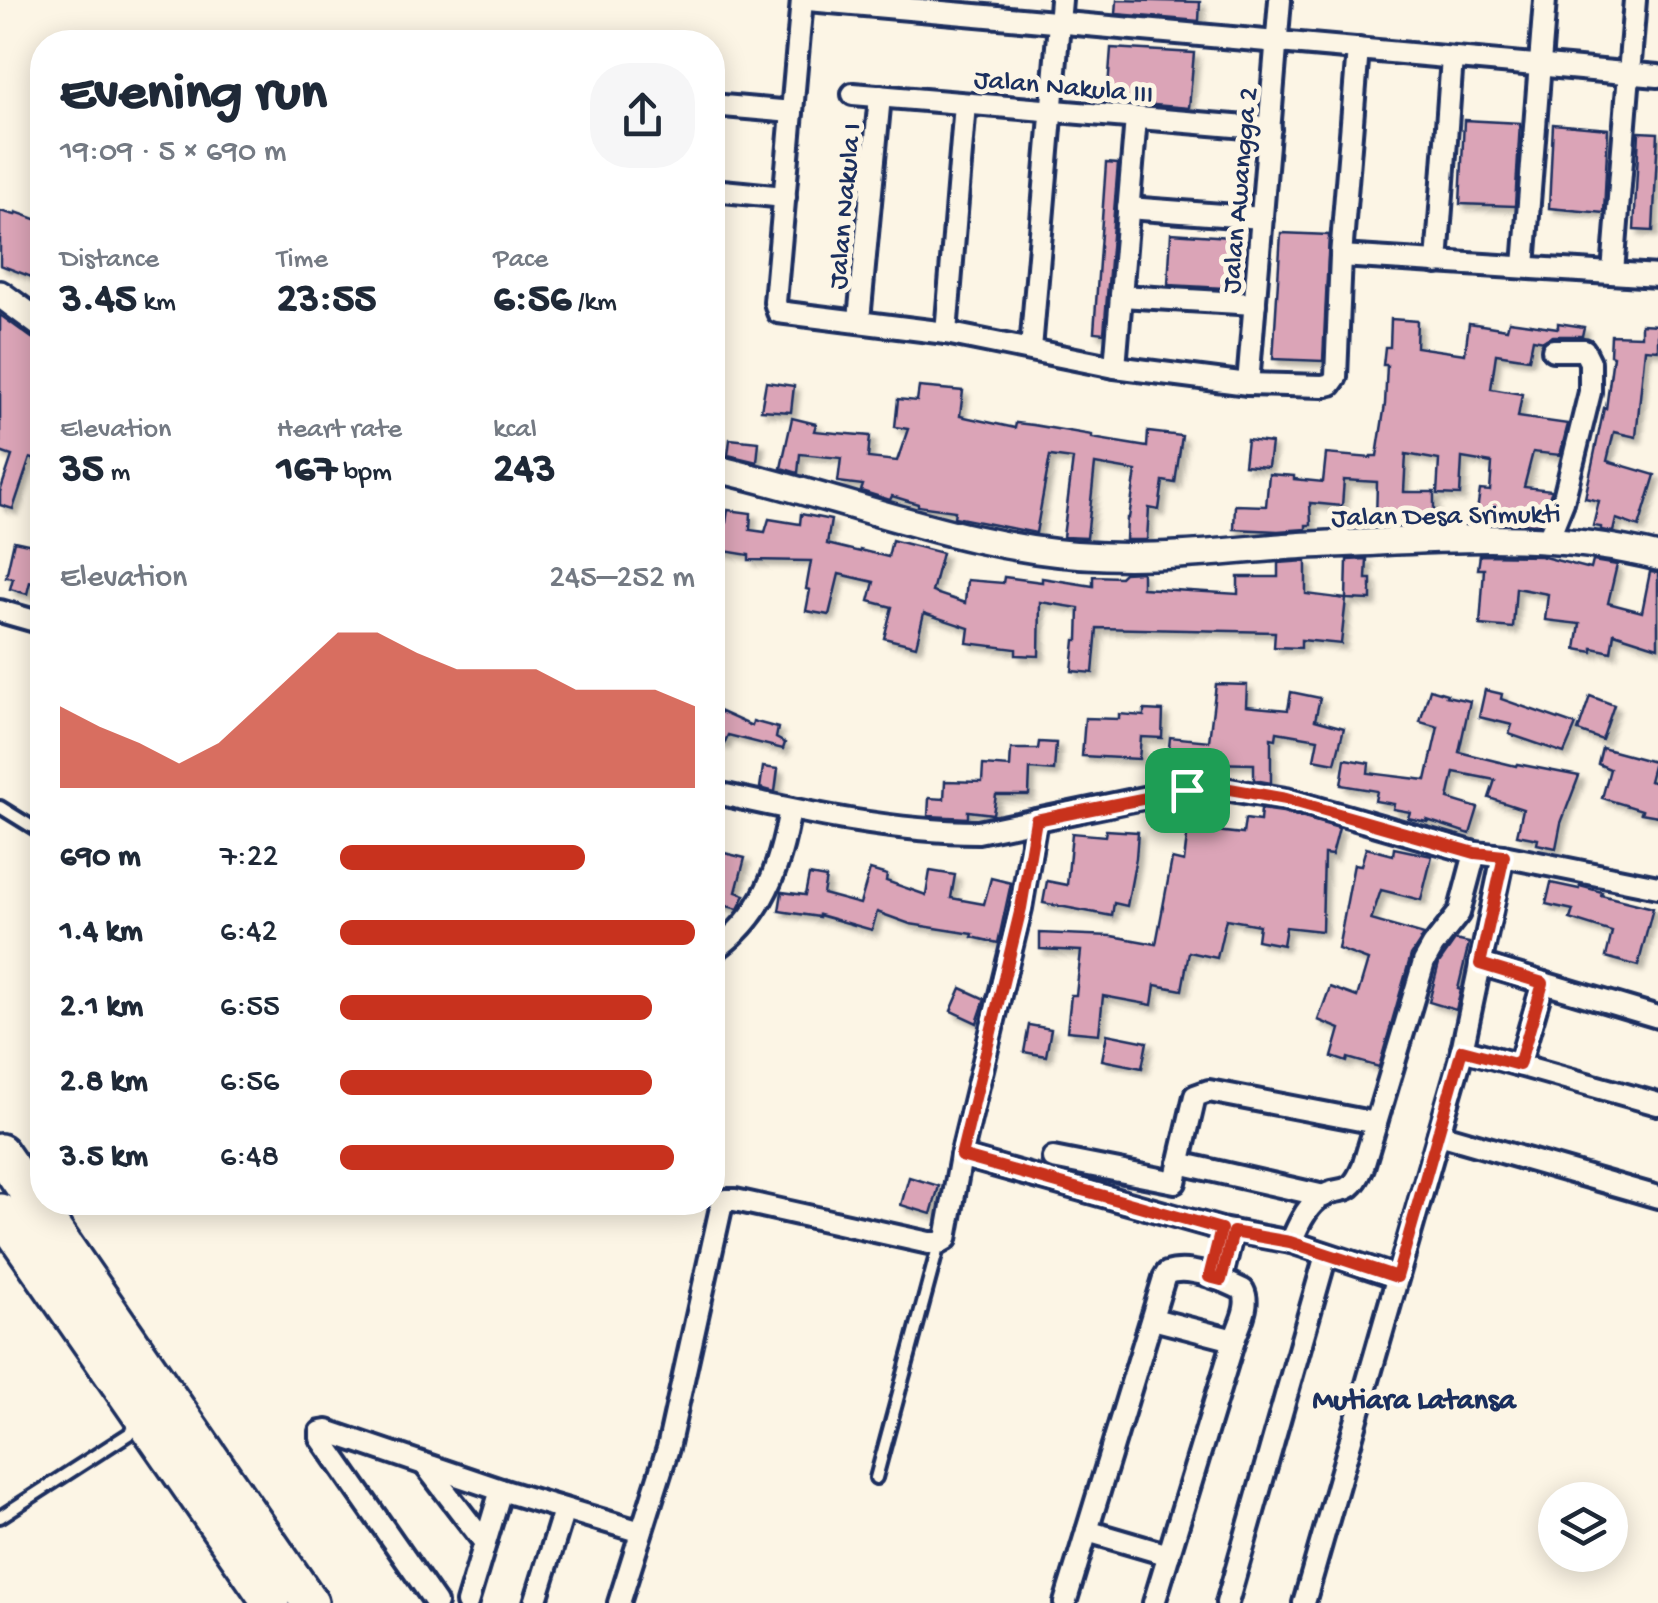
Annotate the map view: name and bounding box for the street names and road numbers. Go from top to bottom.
street label: Jalan Nakula III [973,64,1155,113]
street label: Jalan Awangga 2 [1216,86,1267,295]
street label: Jalan Nakula I [823,122,870,291]
street label: Jalan Desa Srimukti [1331,499,1561,536]

